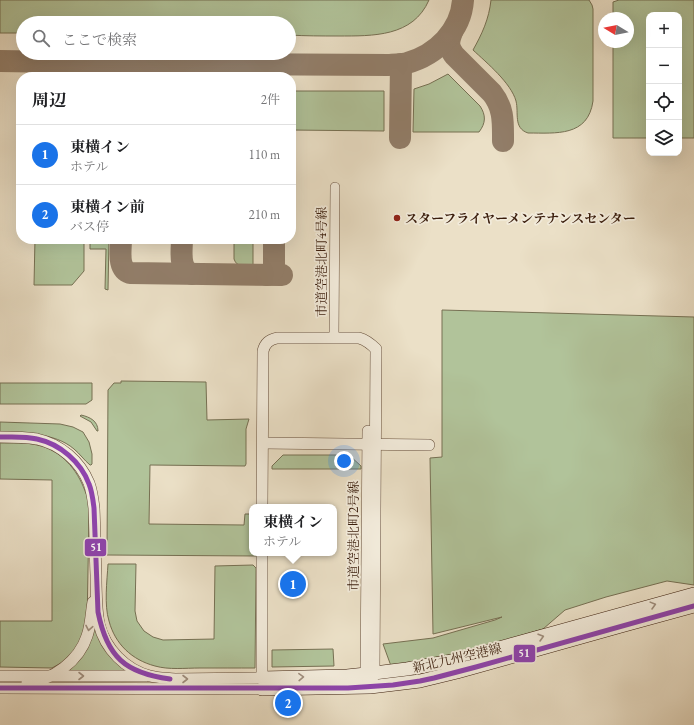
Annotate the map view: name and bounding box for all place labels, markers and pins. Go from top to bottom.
place label: スターフライヤーメンテナンスセンター [405,210,636,227]
marker: スターフライヤーメンテナンスセンター [392,213,402,223]
pin: 1 [280,569,306,599]
pin: 2 [275,688,301,718]

